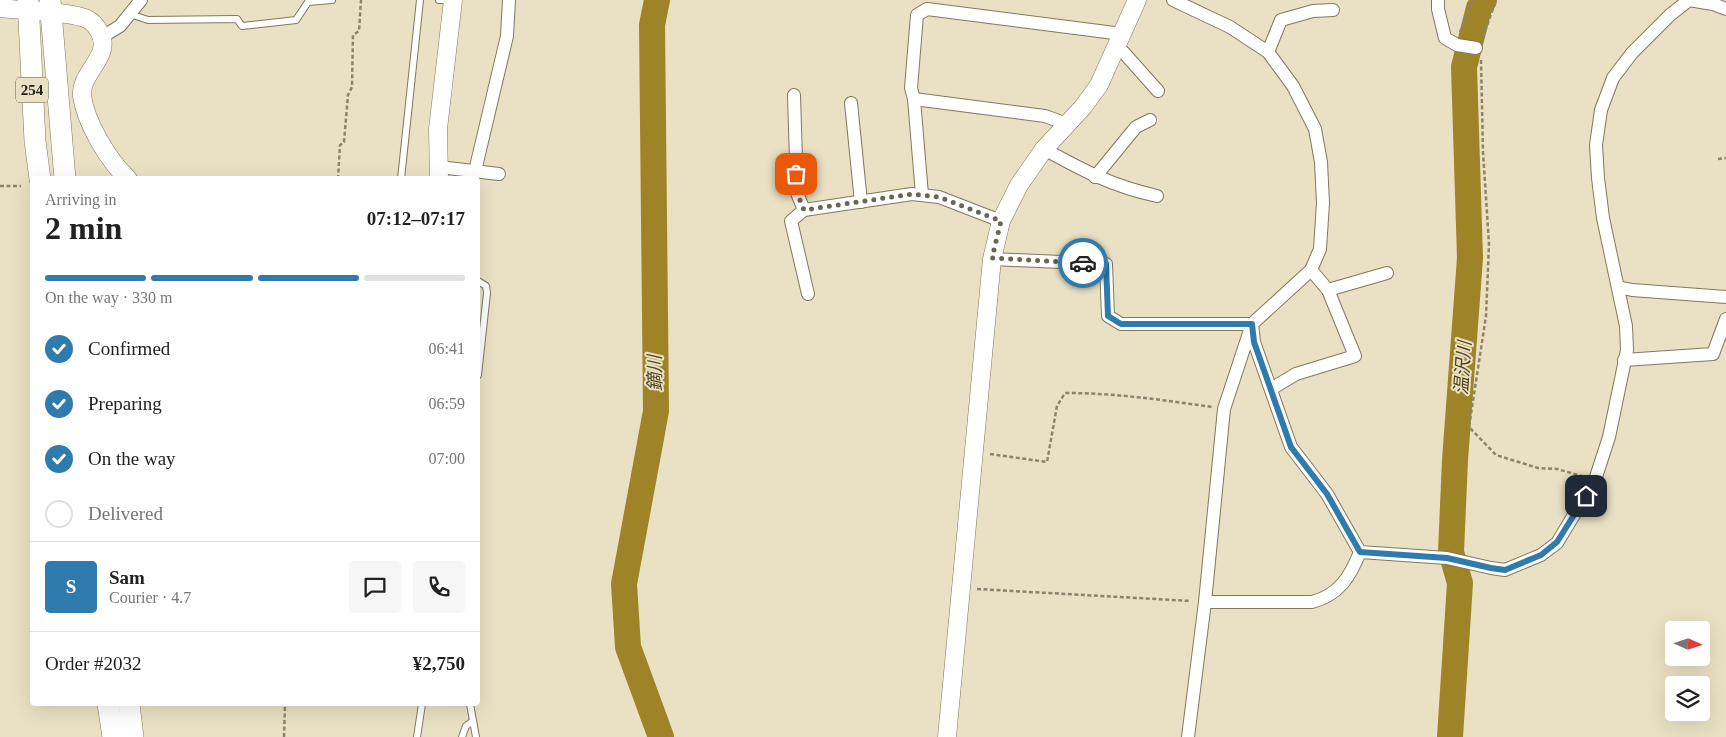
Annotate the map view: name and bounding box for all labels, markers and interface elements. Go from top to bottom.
road number: 254 [16,78,48,102]
pin [775,153,817,195]
icon: bag [782,160,810,188]
text: Arriving in [45,191,117,208]
text: 07:12–07:17 [367,208,465,229]
text: 2 min [45,210,122,246]
courier [1058,238,1108,288]
icon: car [1069,249,1097,277]
text: On the way · 330 m [45,289,173,306]
icon: check [45,335,73,363]
text: Confirmed [88,338,170,359]
water label: 温沢川 [1451,338,1475,396]
text: 06:41 [429,340,465,357]
water label: 鏑川 [645,353,665,391]
icon: check [45,390,73,418]
text: Preparing [88,393,162,414]
text: 06:59 [429,395,465,412]
icon: check [45,445,73,473]
text: On the way [88,448,176,469]
text: 07:00 [429,450,465,467]
pin [1565,475,1607,517]
icon: home [1572,482,1600,510]
text: Delivered [88,503,163,524]
button: chat [349,561,401,613]
button: phone [413,561,465,613]
text: Sam [109,567,145,588]
text: S [66,576,76,597]
text: Courier · 4.7 [109,589,191,606]
north arrow [1665,621,1710,666]
map controls [1665,621,1710,721]
text: Order #2032 [45,653,142,674]
text: ¥2,750 [413,653,465,674]
button: layers [1665,676,1710,721]

